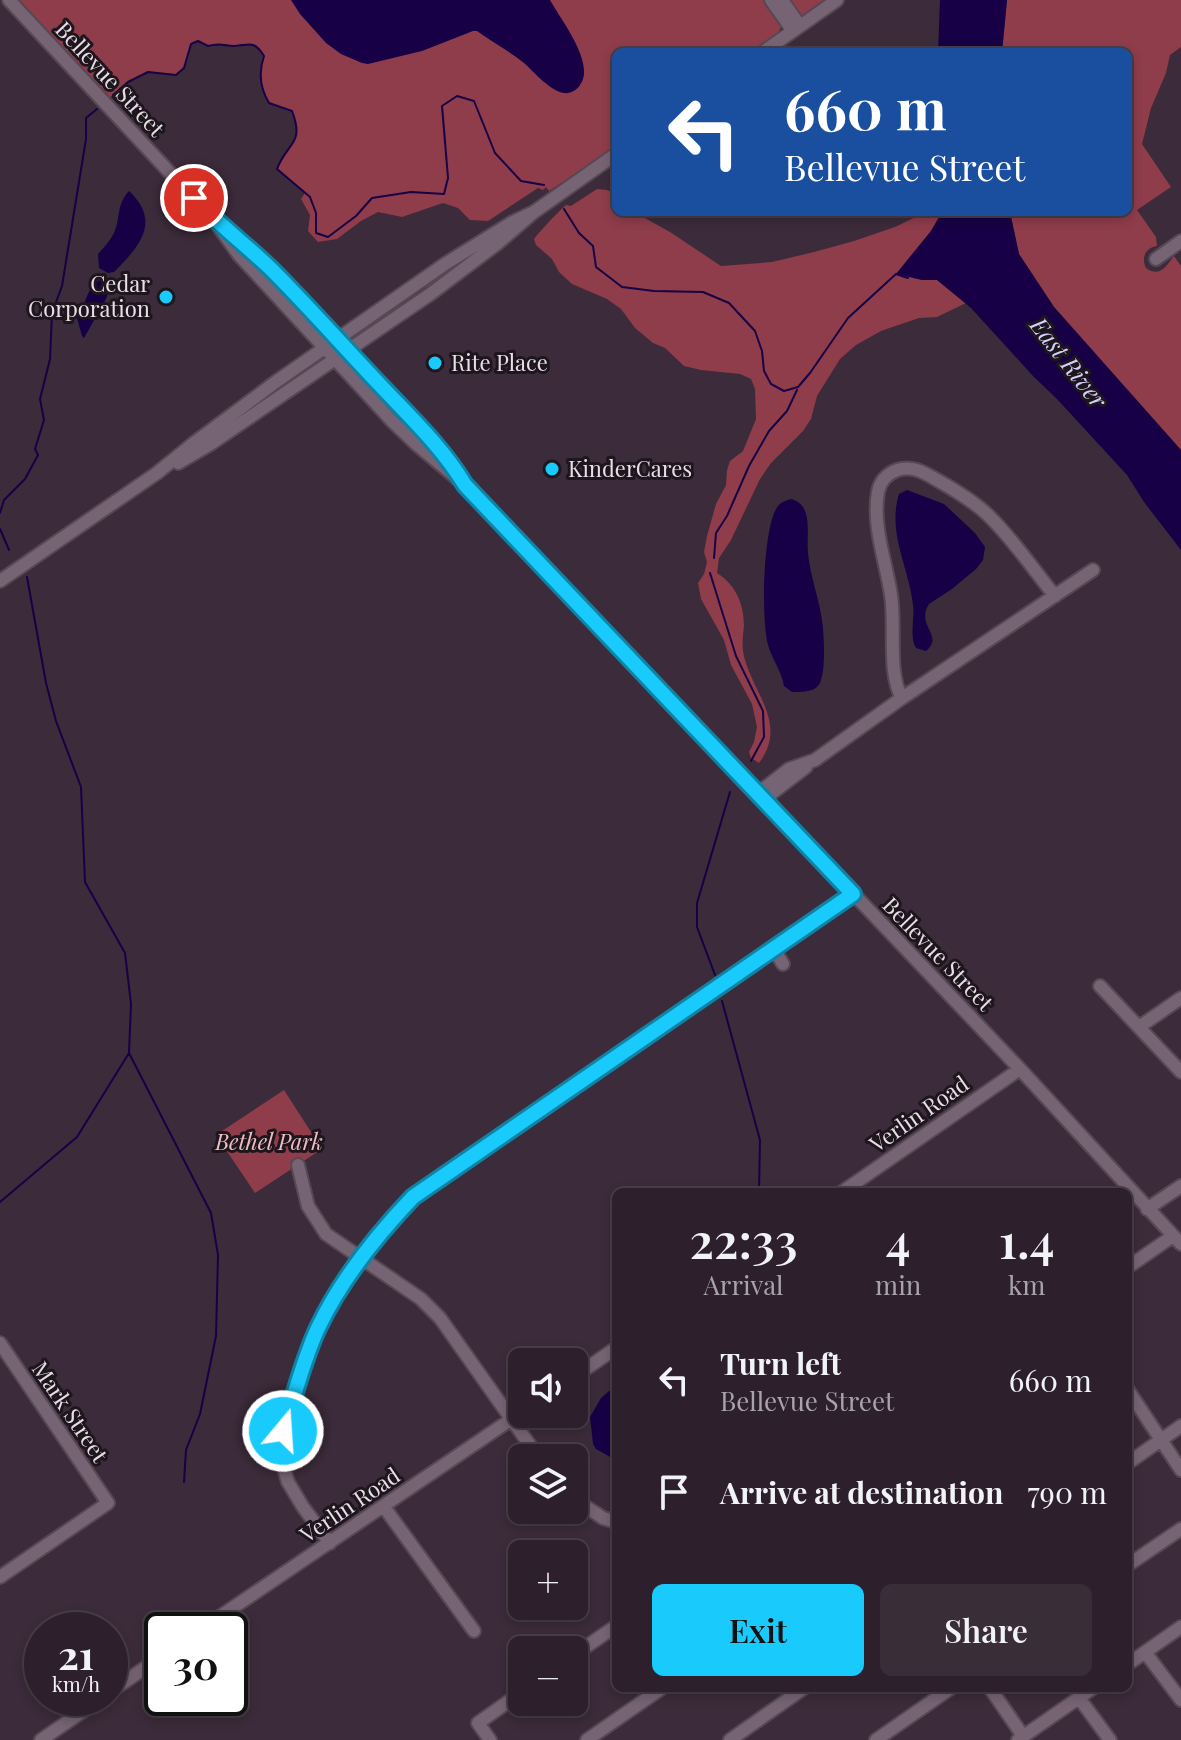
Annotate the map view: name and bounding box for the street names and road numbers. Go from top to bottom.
street label: Bellevue Street [49,14,173,143]
street label: Bellevue Street [877,890,1002,1018]
street label: Verlin Road [862,1068,974,1159]
street label: Mark Street [26,1355,116,1469]
street label: Verlin Road [293,1460,405,1549]

